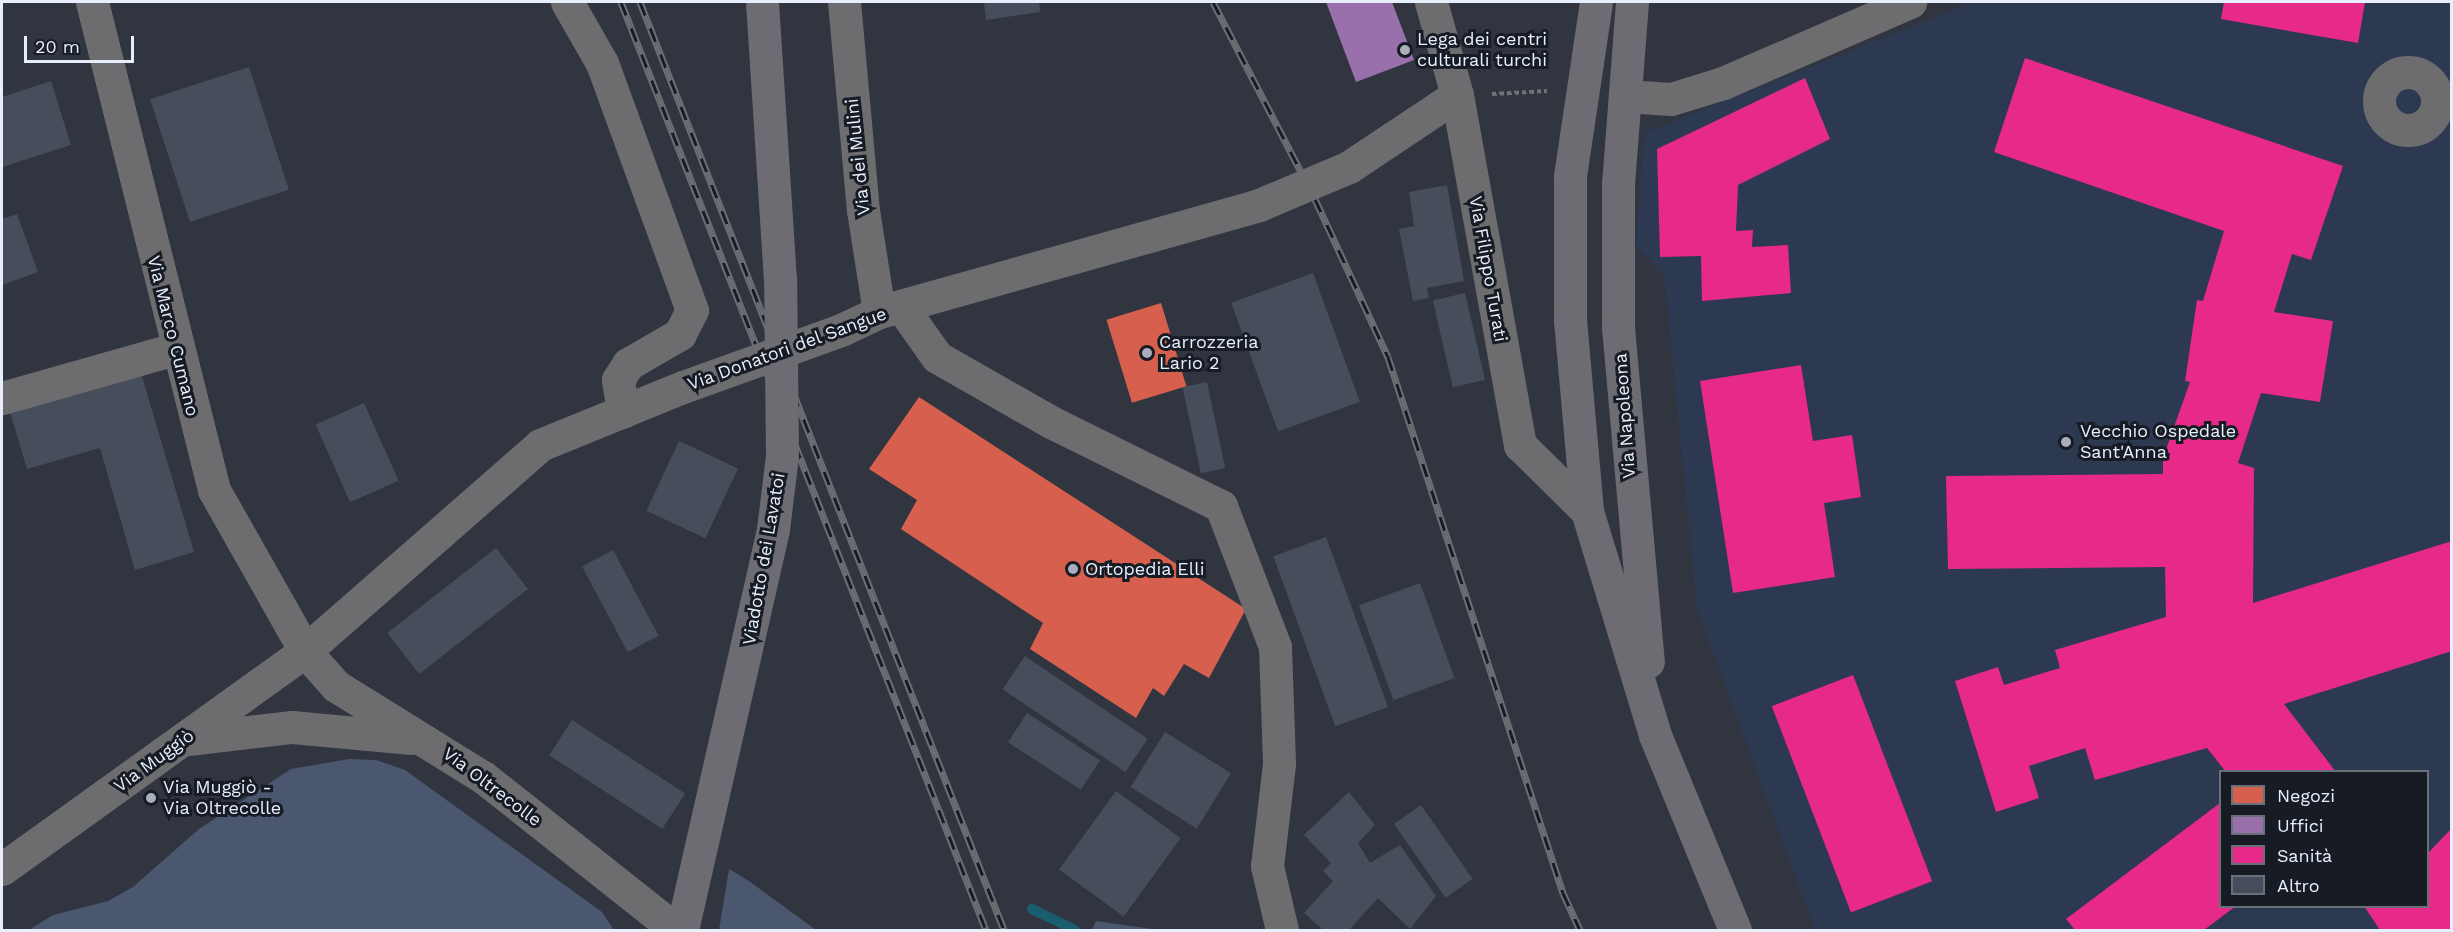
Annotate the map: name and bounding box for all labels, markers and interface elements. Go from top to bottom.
scale bar [27,24,136,62]
place label: Lega dei centri culturali turchi [1417,29,1548,72]
text: 20 m [35,36,80,57]
marker: Lega dei centri culturali turchi [1398,43,1412,57]
street label: Via dei Mulini [841,97,875,217]
street label: Via Filippo Turati [1464,194,1512,344]
street label: Via Marco Cumano [143,253,203,419]
street label: Via Donatori del Sangue [684,303,890,395]
place label: Carrozzeria Lario 2 [1159,332,1258,374]
marker: Carrozzeria Lario 2 [1140,346,1154,360]
street label: Via Napoleona [1610,352,1640,480]
place label: Vecchio Ospedale Sant'Anna [2080,421,2236,464]
marker: Vecchio Ospedale Sant'Anna [2057,433,2075,451]
street label: Viadotto dei Lavatoi [738,471,790,647]
place label: Ortopedia Elli [1085,558,1205,580]
marker: Ortopedia Elli [1066,562,1080,576]
street label: Via Muggiò [110,725,198,797]
street label: Via Oltrecolle [438,743,546,831]
legend [2219,770,2429,908]
place label: Via Muggiò - Via Oltrecolle [163,777,282,820]
text: Negozi [2277,785,2335,806]
marker: Via Muggiò - Via Oltrecolle [144,791,158,805]
text: Uffici [2277,815,2324,836]
text: Sanità [2277,845,2332,866]
text: Altro [2277,875,2319,896]

